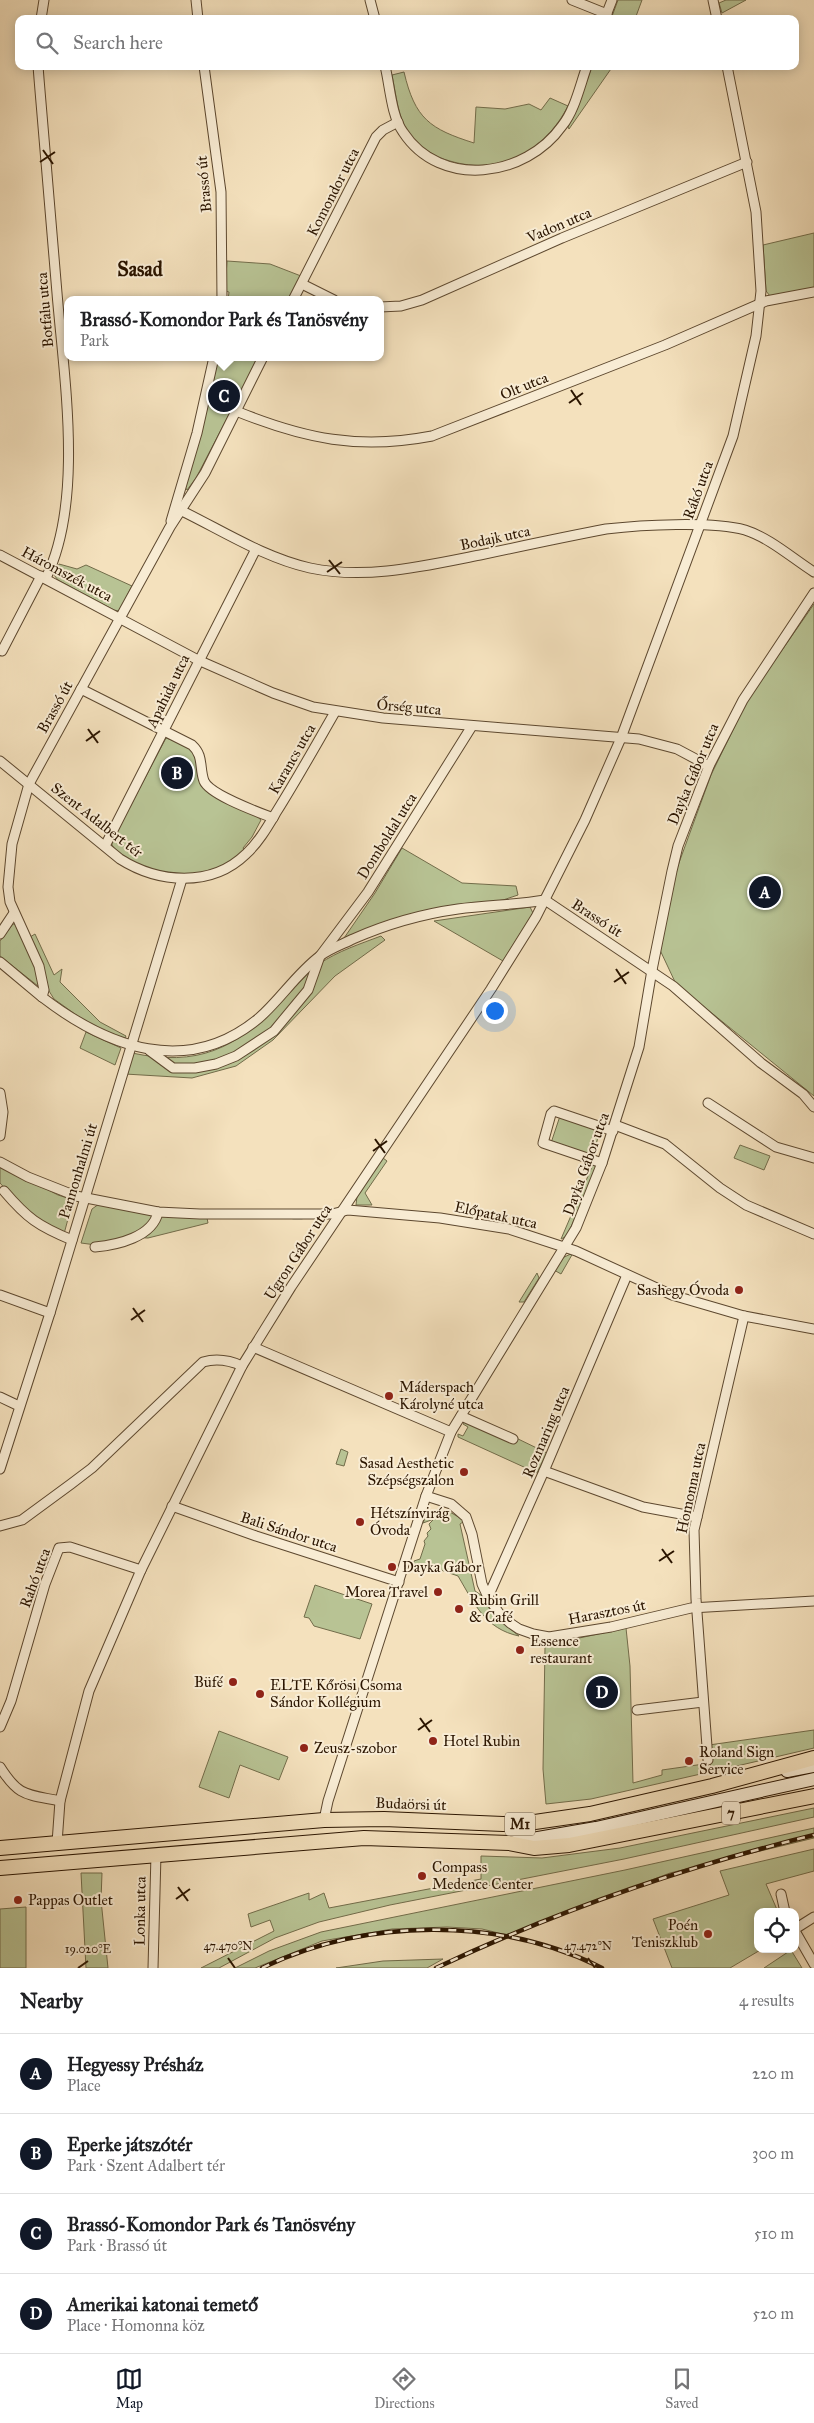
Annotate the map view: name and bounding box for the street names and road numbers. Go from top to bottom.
street label: Komondor utca [303,144,363,239]
street label: Brassó út [192,154,215,213]
street label: Vadon utca [523,203,594,247]
street label: Botfalu utca [33,271,57,348]
street label: Olt utca [497,368,551,404]
street label: Rákó utca [679,458,717,522]
street label: Bodajk utca [458,522,532,554]
street label: Háromszék utca [19,543,116,606]
street label: Apahida utca [142,651,194,732]
street label: Brassó út [33,677,77,736]
street label: Őrség utca [376,694,443,719]
street label: Karancs utca [265,720,320,797]
street label: Dayka Gábor utca [664,720,723,827]
street label: Szent Adalbert tér [48,779,147,862]
street label: Domboldal utca [353,789,421,882]
street label: Brassó út [568,895,626,941]
street label: Dayka Gábor utca [559,1109,613,1218]
street label: Pannonhalmi út [55,1121,101,1221]
street label: Előpatak utca [453,1197,540,1233]
street label: Ugron Gábor utca [260,1200,336,1303]
street label: Rozmaring utca [519,1383,574,1481]
street label: Homonna utca [673,1440,710,1535]
street label: Bali Sándor utca [238,1508,340,1556]
street label: Rahó utca [16,1545,54,1610]
street label: Harasztos út [567,1596,648,1628]
street label: Budaörsi út [375,1794,448,1814]
road number: 7 [722,1802,740,1825]
road number: M1 [505,1812,535,1836]
street label: Lonka utca [130,1876,150,1946]

